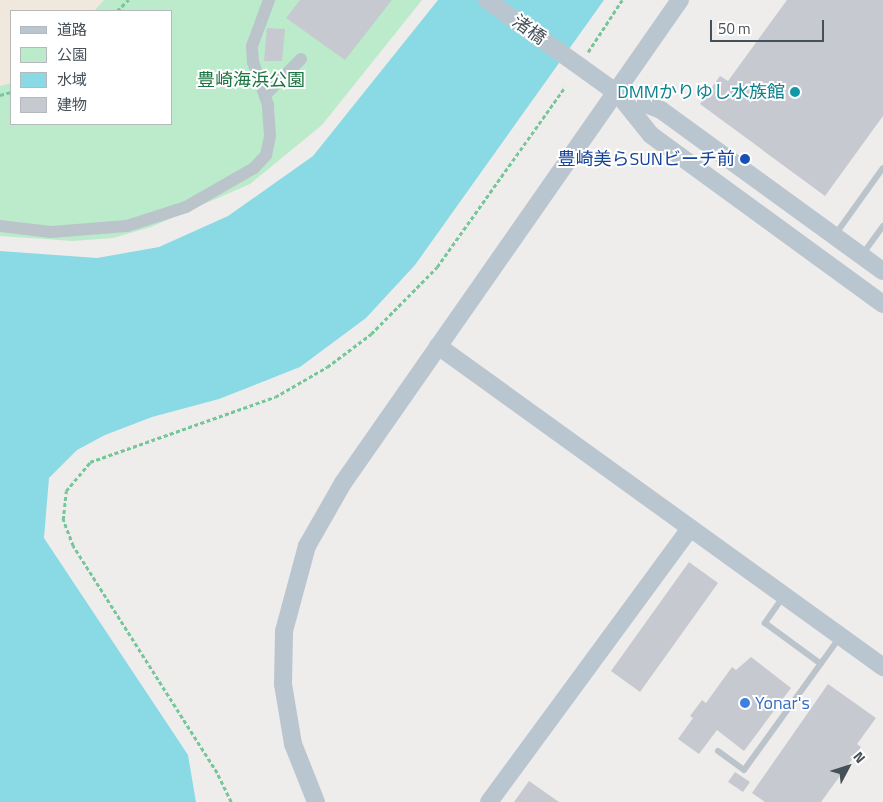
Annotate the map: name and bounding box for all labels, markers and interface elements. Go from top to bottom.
legend [10,10,172,125]
scale bar [713,10,827,42]
street label: 渚橋 [508,11,550,49]
text: 50 m [718,17,751,40]
text: 道路 [57,18,87,41]
text: 公園 [57,43,87,66]
text: 水域 [57,68,87,91]
park label: 豊崎海浜公園 [197,69,305,91]
place label: DMMかりゆし水族館 [617,81,785,103]
marker: DMMかりゆし水族館 [789,86,801,98]
text: 建物 [57,93,87,116]
place label: 豊崎美らSUNビーチ前 [557,148,735,170]
marker: 豊崎美らSUNビーチ前 [739,153,751,165]
place label: Yonar's [755,692,810,714]
marker: Yonar's [739,697,751,709]
north arrow [823,742,873,792]
text: N [849,747,871,767]

